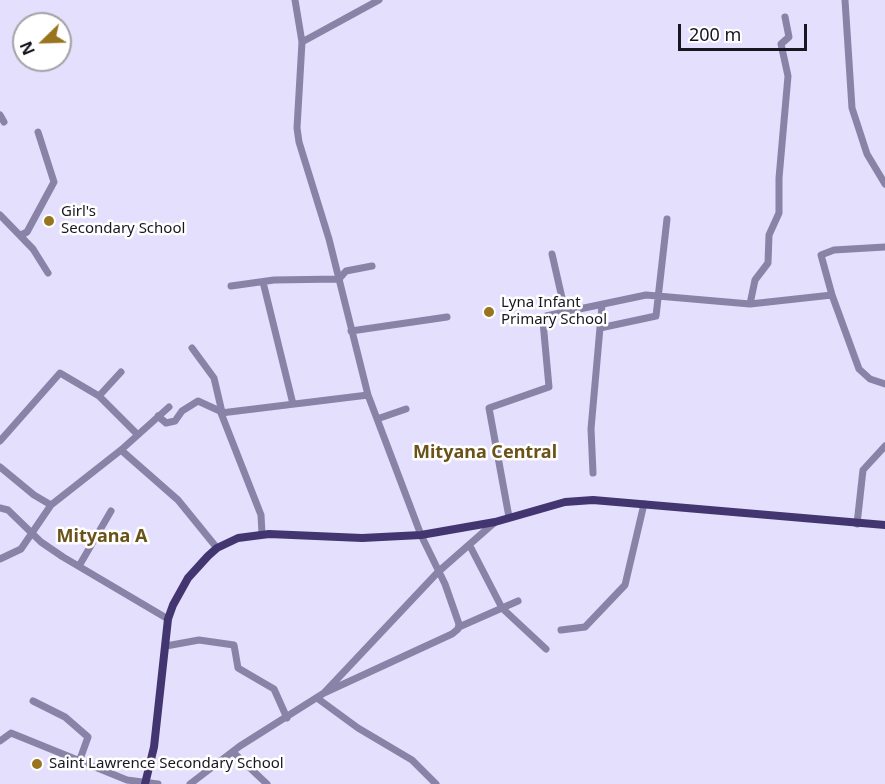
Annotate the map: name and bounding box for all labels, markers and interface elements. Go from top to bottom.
north arrow [12,12,72,72]
scale bar [681,12,810,50]
text: 200 m [689,22,741,46]
text: N [15,38,40,59]
place label: Girl's Secondary School [61,203,185,238]
marker: Girl's Secondary School [42,214,56,228]
place label: Lyna Infant Primary School [501,294,607,329]
marker: Lyna Infant Primary School [482,305,496,319]
district label: Mityana Central [413,442,557,464]
district label: Mityana A [57,526,147,548]
place label: Saint Lawrence Secondary School [49,755,284,773]
marker: Saint Lawrence Secondary School [30,757,44,771]

